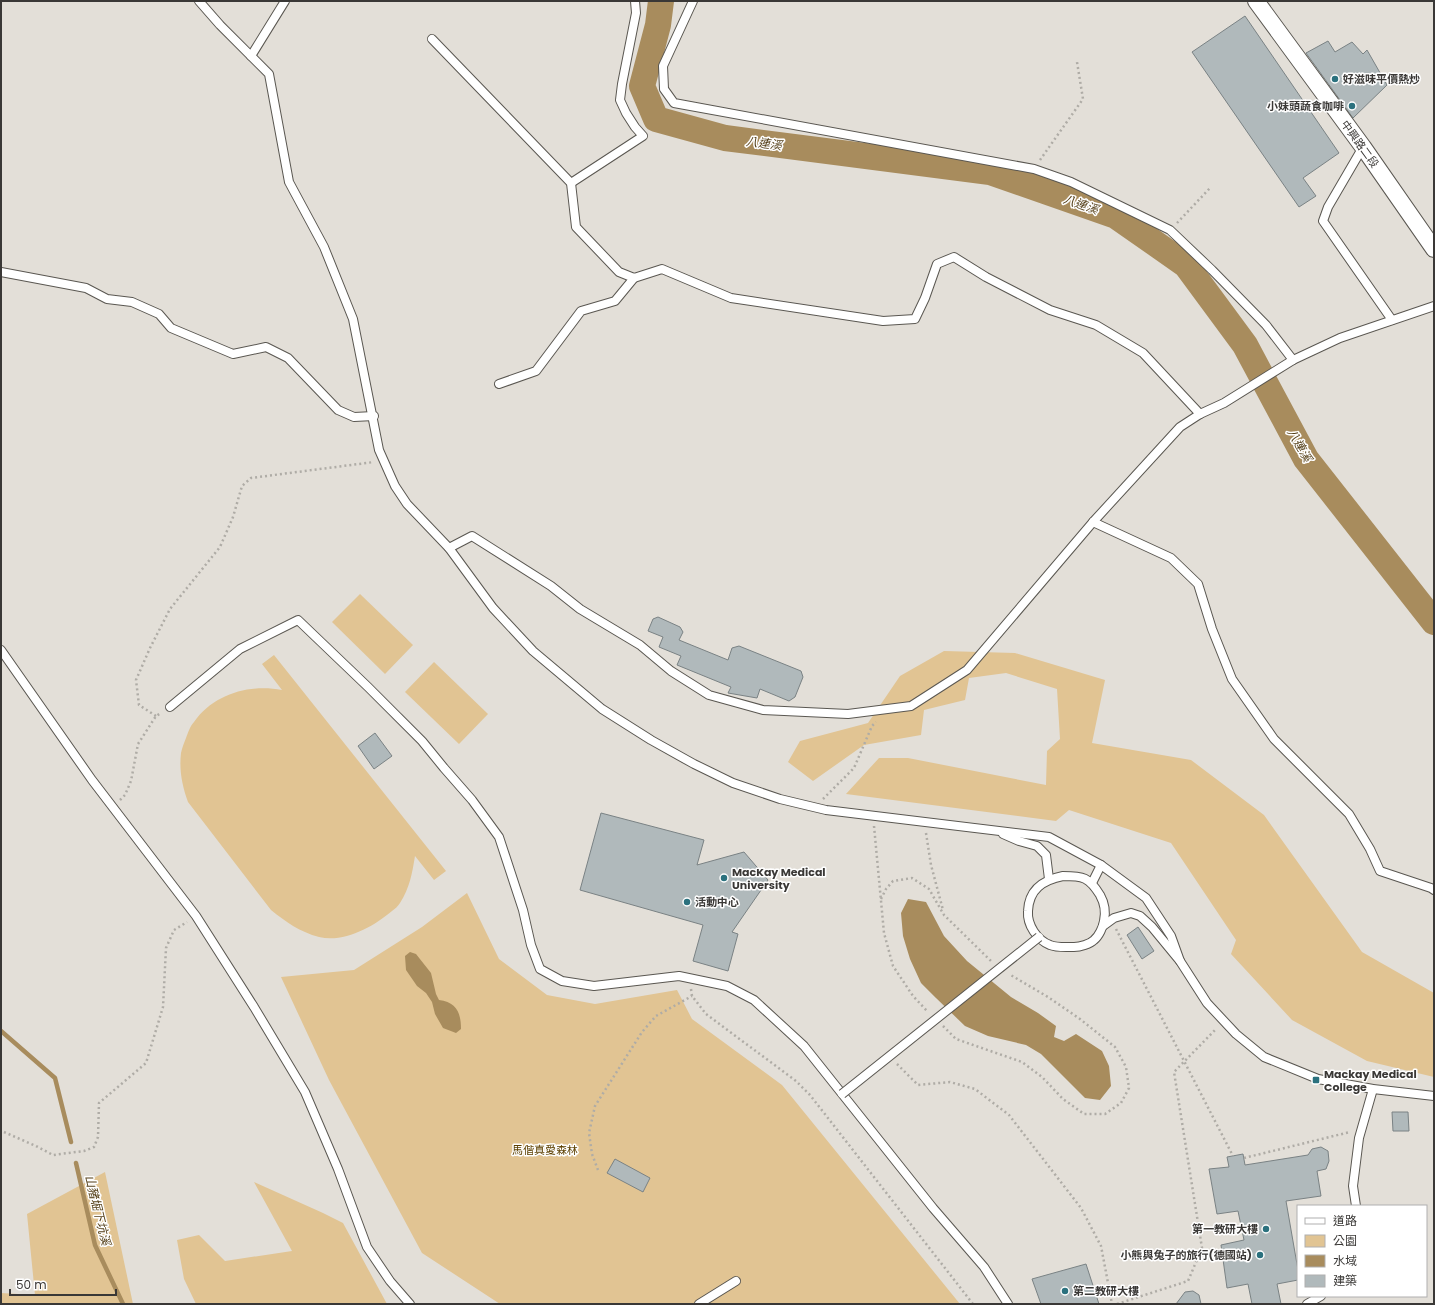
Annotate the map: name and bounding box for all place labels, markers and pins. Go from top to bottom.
place label: 好滋味平價熱炒 [1343,71,1420,87]
marker: 好滋味平價熱炒 [1330,74,1340,84]
place label: 小妹頭蔬食咖啡 [1267,98,1344,114]
marker: 小妹頭蔬食咖啡 [1347,101,1357,111]
place label: MacKay Medical University [732,864,826,893]
marker: MacKay Medical University [719,873,729,883]
place label: 活動中心 [695,894,739,910]
marker: 活動中心 [682,897,692,907]
place label: Mackay Medical College [1324,1066,1417,1095]
marker: Mackay Medical College [1311,1075,1321,1085]
place label: 第一教研大樓 [1192,1221,1258,1237]
marker: 第一教研大樓 [1261,1224,1271,1234]
place label: 小熊與兔子的旅行(德國站) [1121,1247,1252,1263]
marker: 小熊與兔子的旅行(德國站) [1255,1250,1265,1260]
place label: 第二教研大樓 [1073,1283,1139,1299]
marker: 第二教研大樓 [1060,1286,1070,1296]

